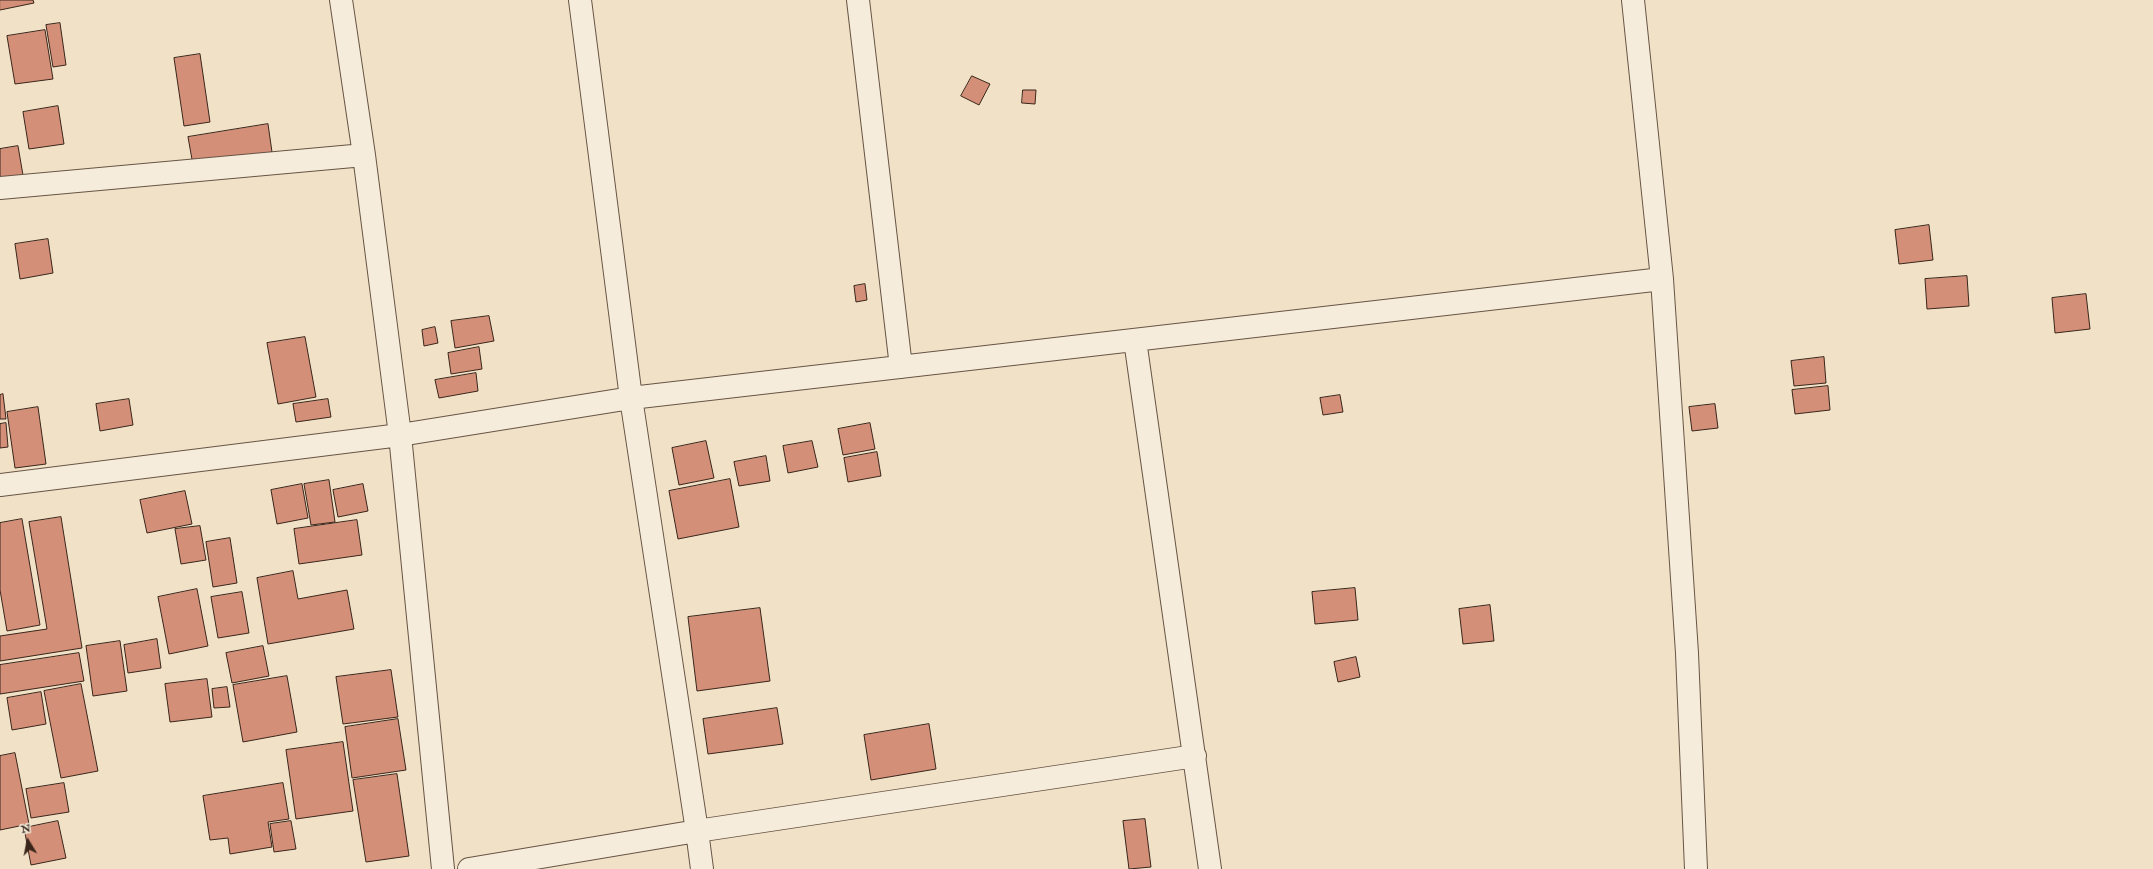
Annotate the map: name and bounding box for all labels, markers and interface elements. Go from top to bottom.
north arrow [8,821,48,861]
text: N [20,821,32,837]

